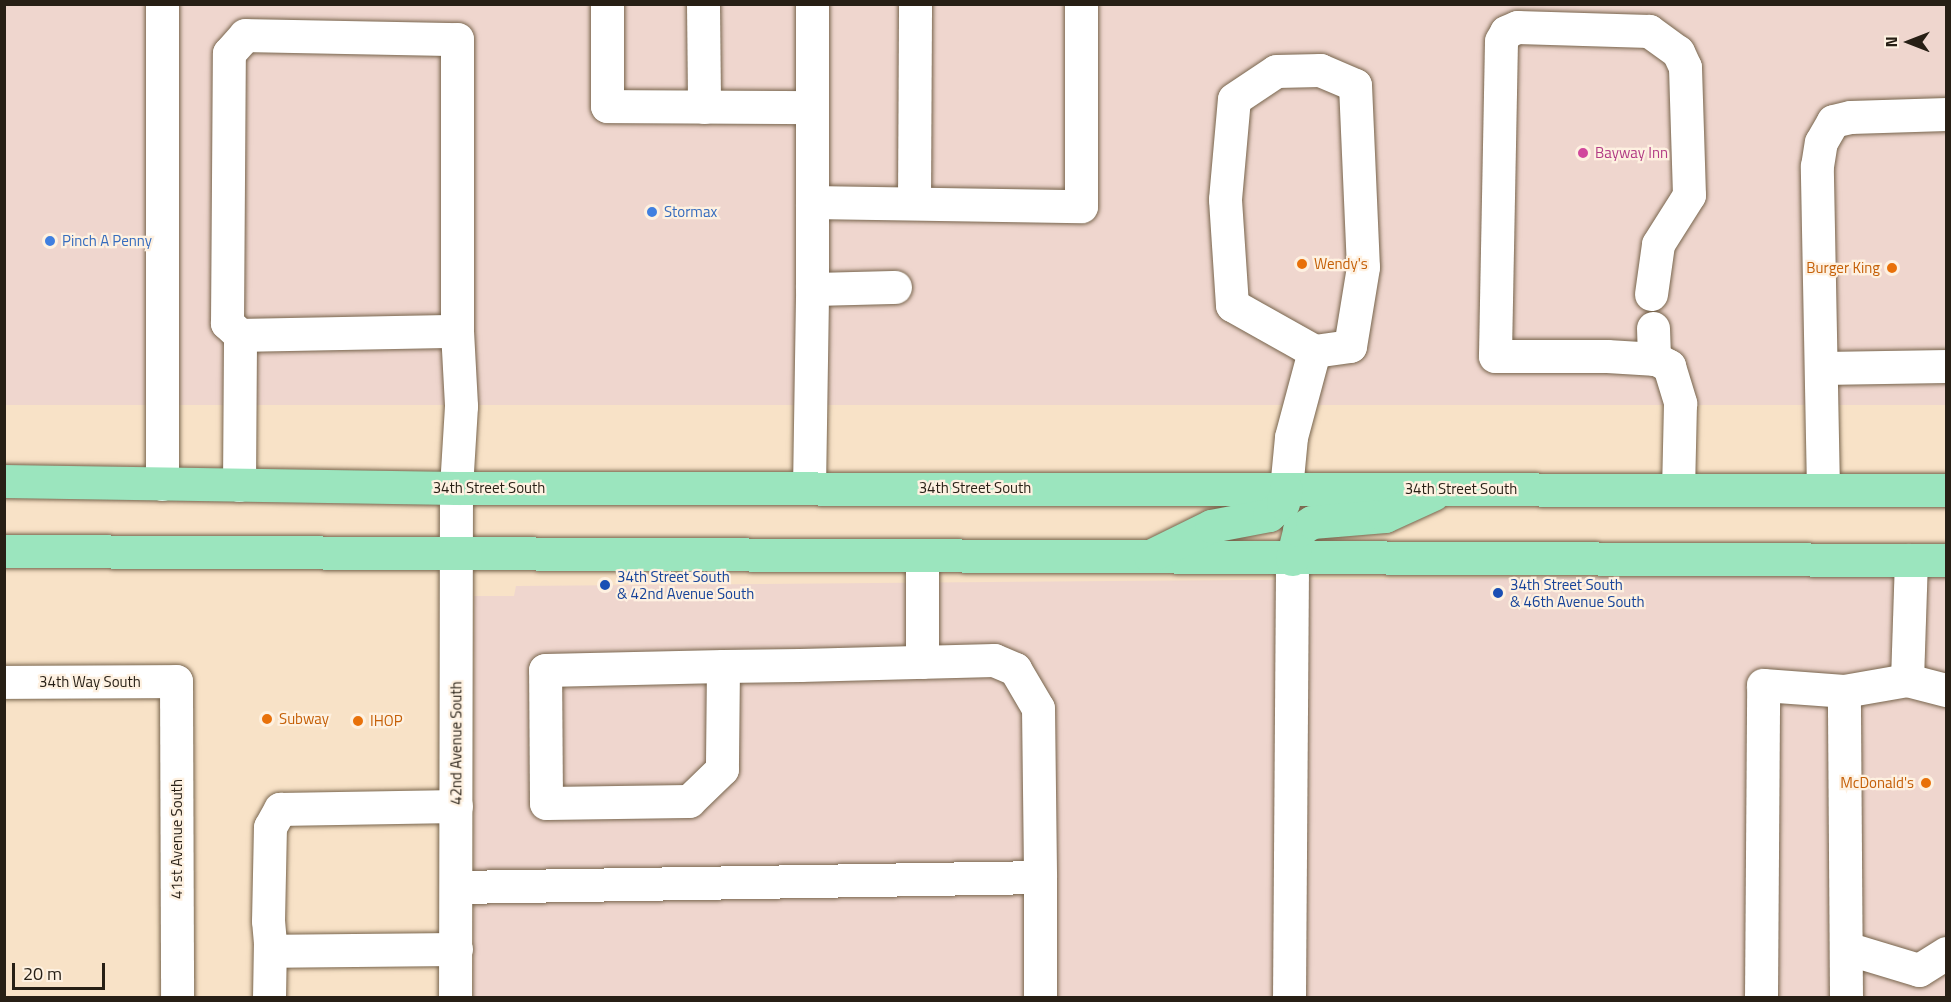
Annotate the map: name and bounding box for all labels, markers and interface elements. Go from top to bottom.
north arrow [1879,12,1939,72]
text: N [1879,36,1903,48]
place label: Bayway Inn [1595,144,1668,162]
marker: Bayway Inn [1576,146,1590,160]
place label: Stormax [664,203,717,221]
marker: Stormax [645,205,659,219]
place label: Pinch A Penny [62,232,152,250]
marker: Pinch A Penny [43,234,57,248]
place label: Wendy's [1314,255,1368,273]
marker: Wendy's [1295,257,1309,271]
place label: Burger King [1806,259,1880,277]
marker: Burger King [1885,261,1899,275]
street label: 34th Street South [433,479,545,497]
street label: 34th Street South [919,479,1031,497]
street label: 34th Street South [1405,480,1517,498]
place label: 34th Street South & 42nd Avenue South [617,567,754,602]
place label: 34th Street South & 46th Avenue South [1510,575,1645,610]
marker: 34th Street South & 42nd Avenue South [598,578,612,592]
marker: 34th Street South & 46th Avenue South [1491,586,1505,600]
street label: 34th Way South [39,673,141,691]
street label: 42nd Avenue South [447,681,465,805]
place label: Subway [279,710,329,728]
marker: Subway [260,712,274,726]
place label: IHOP [370,712,403,730]
marker: IHOP [351,714,365,728]
place label: McDonald's [1840,774,1914,792]
marker: McDonald's [1919,776,1933,790]
street label: 41st Avenue South [168,779,186,899]
scale bar [15,951,108,989]
text: 20 m [23,960,62,987]

